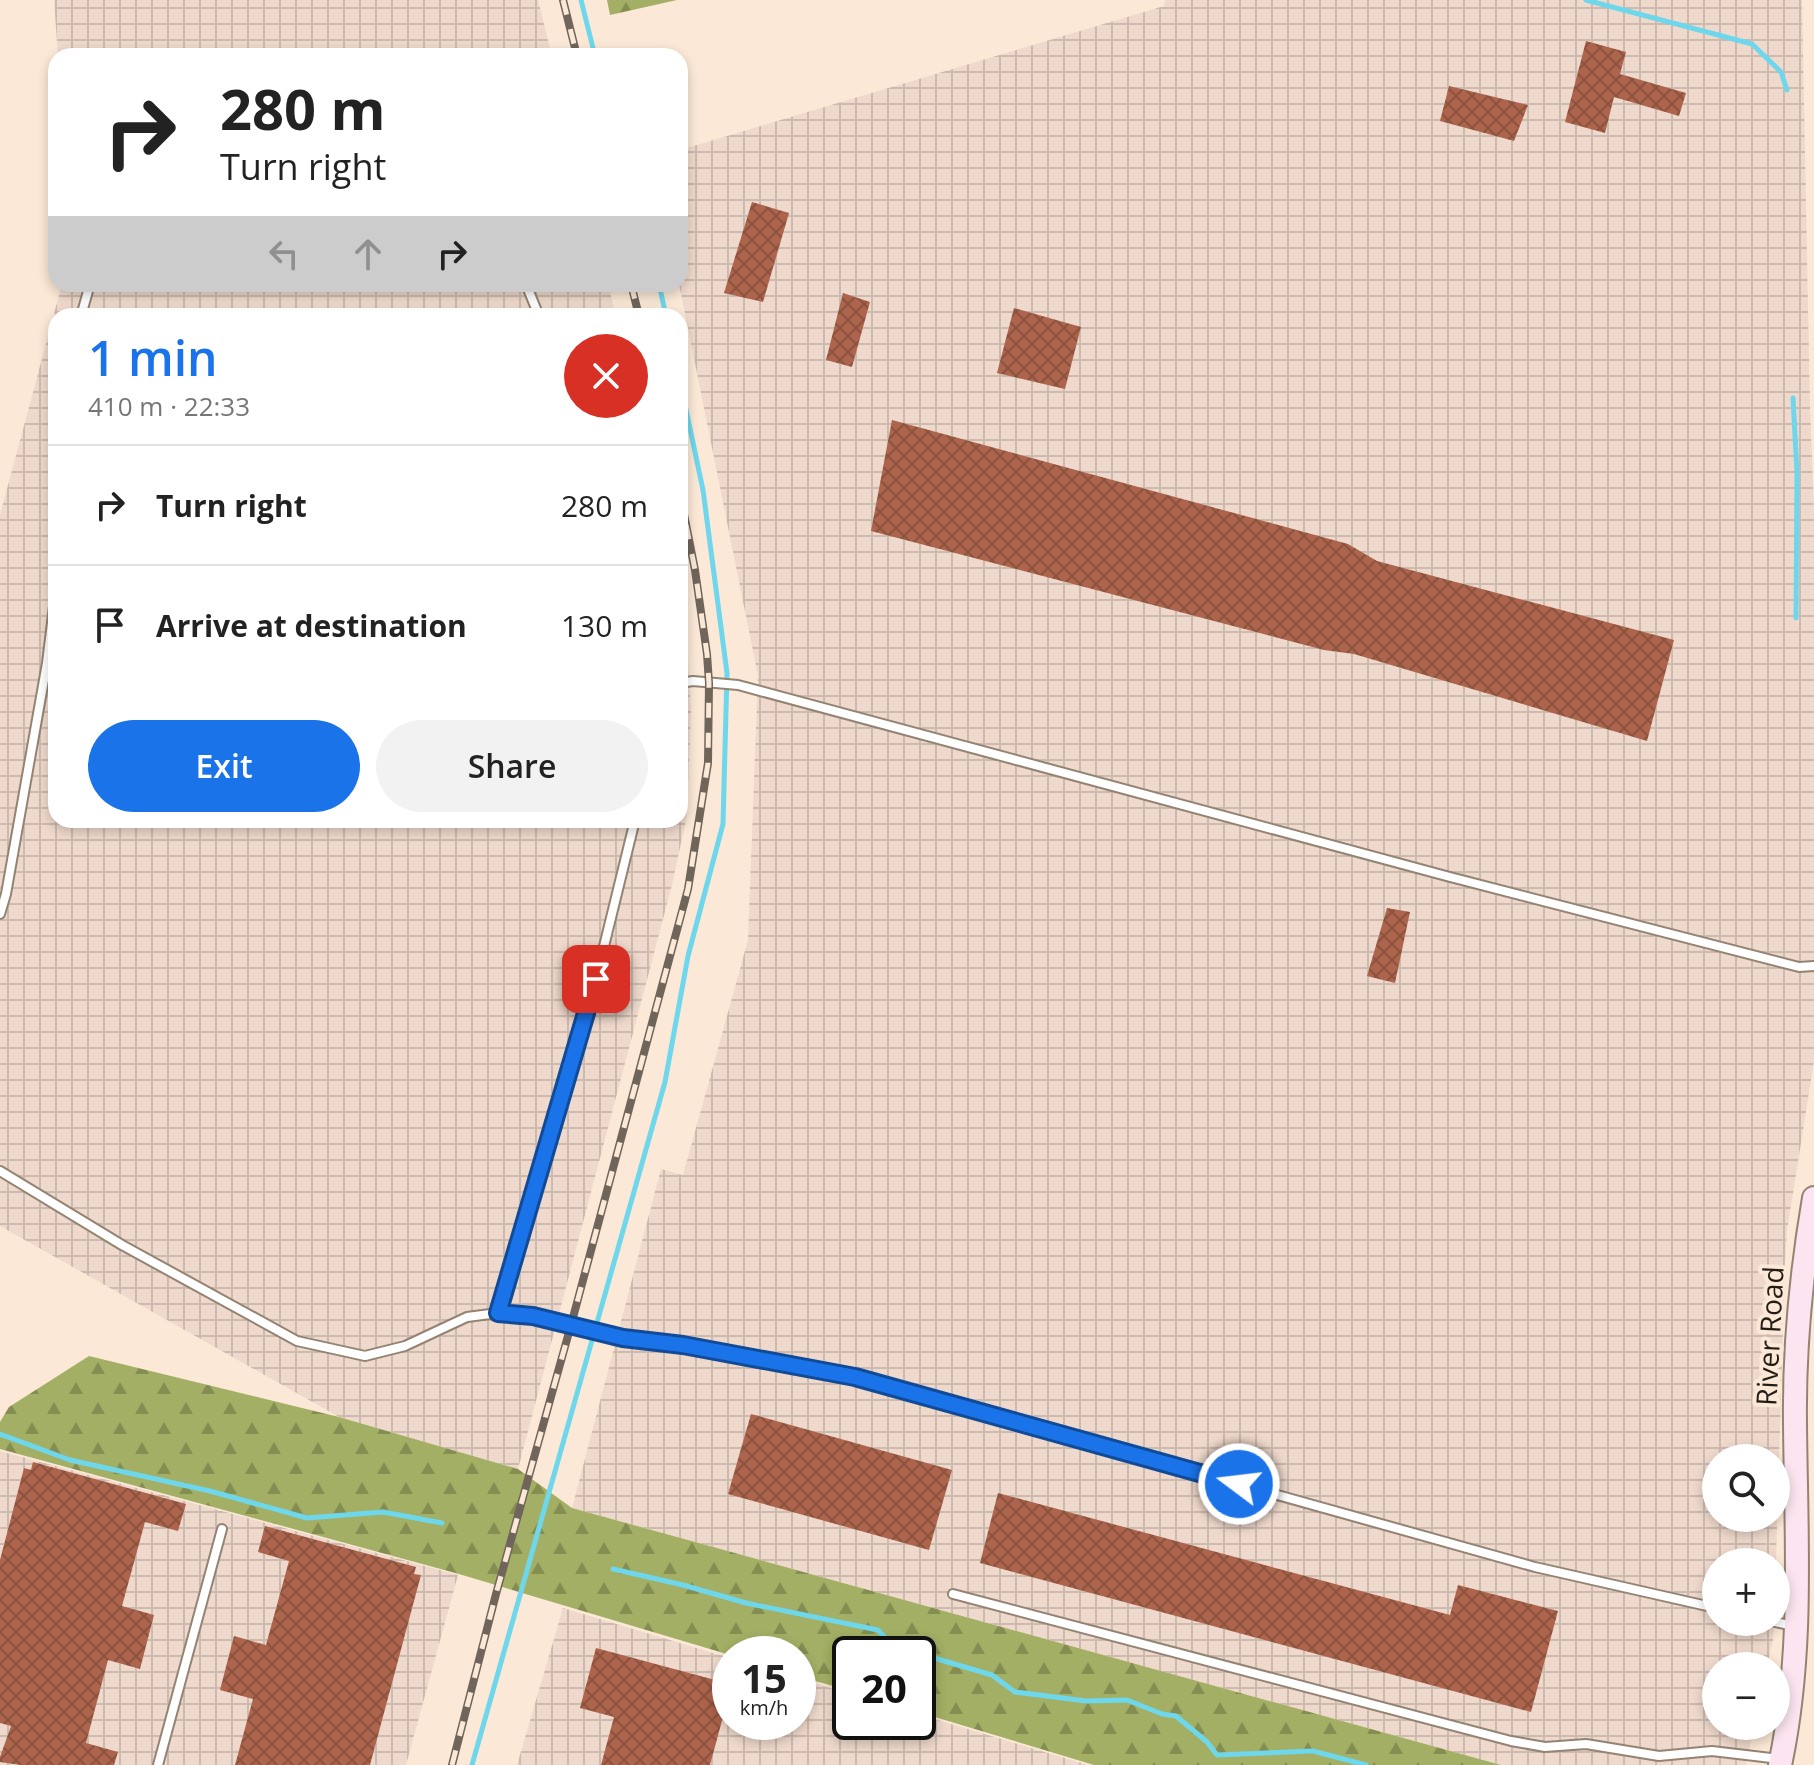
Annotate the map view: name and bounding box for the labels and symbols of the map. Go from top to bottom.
pin [562,945,630,1013]
street label: River Road [1746,1265,1792,1407]
position arrow [1197,1442,1281,1526]
speed limit sign: 20 [832,1636,936,1740]

